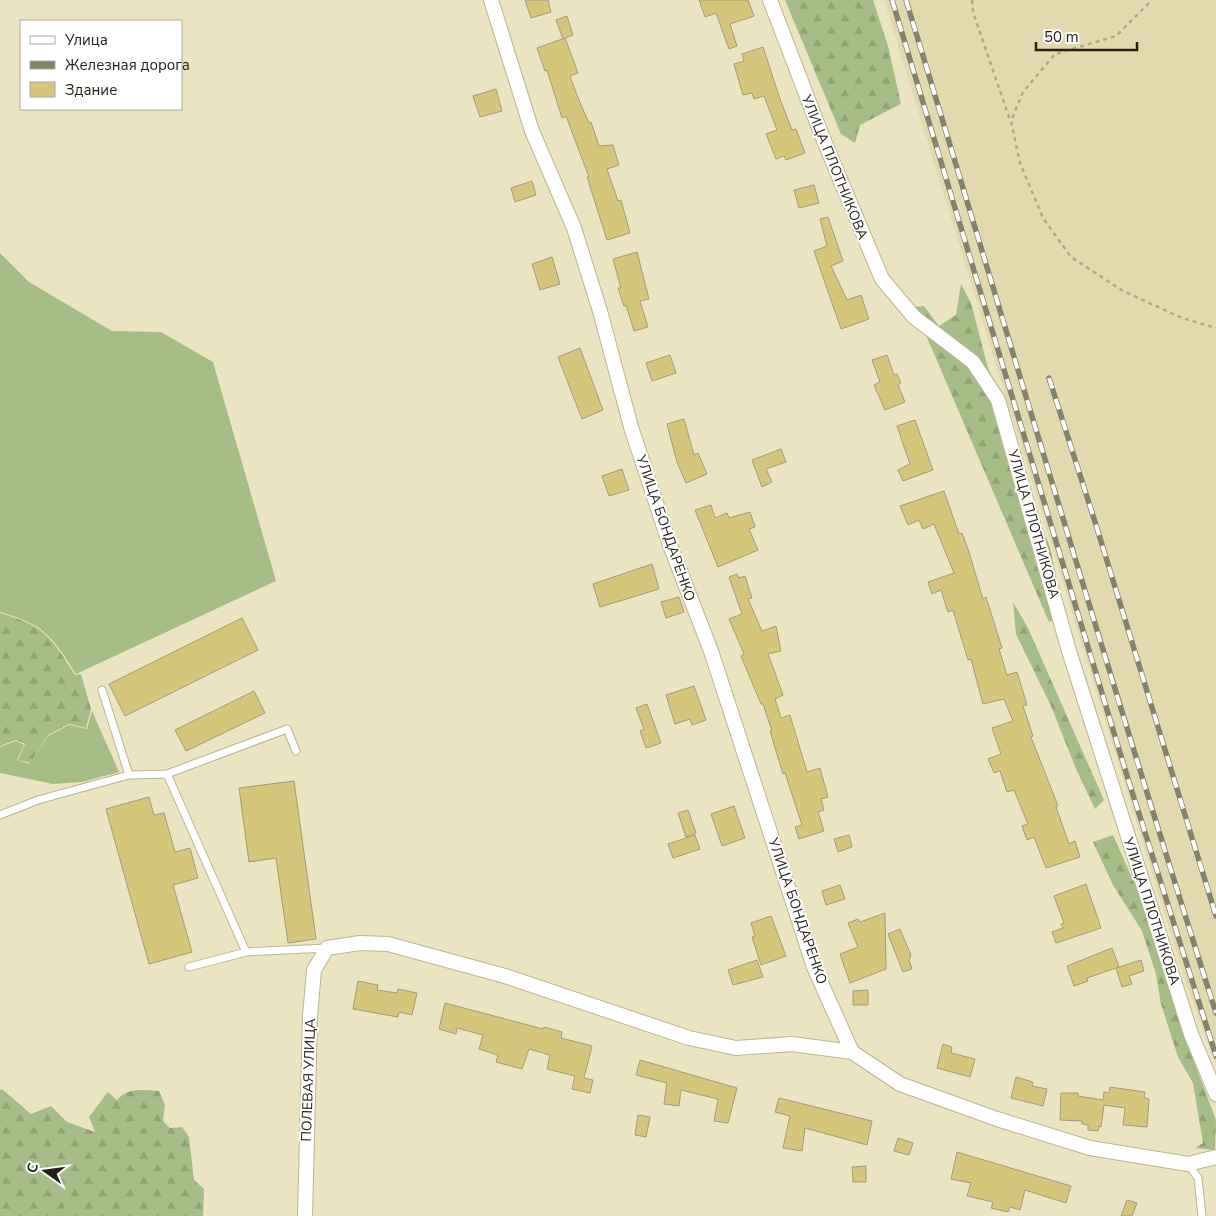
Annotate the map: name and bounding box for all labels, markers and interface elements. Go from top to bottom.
legend [20,20,182,110]
scale bar [1036,20,1137,52]
text: 50 m [1044,27,1079,47]
text: Улица [64,30,108,50]
text: Железная дорога [65,55,190,75]
text: Здание [65,80,117,100]
street label: УЛИЦА ПЛОТНИКОВА [796,91,872,242]
street label: УЛИЦА ПЛОТНИКОВА [1003,446,1064,601]
street label: УЛИЦА БОНДАРЕНКО [631,451,700,604]
street label: УЛИЦА БОНДАРЕНКО [763,834,832,987]
street label: УЛИЦА ПЛОТНИКОВА [1118,834,1184,987]
street label: ПОЛЕВАЯ УЛИЦА [297,1018,320,1142]
north arrow [20,1146,70,1196]
text: С [23,1161,43,1175]

